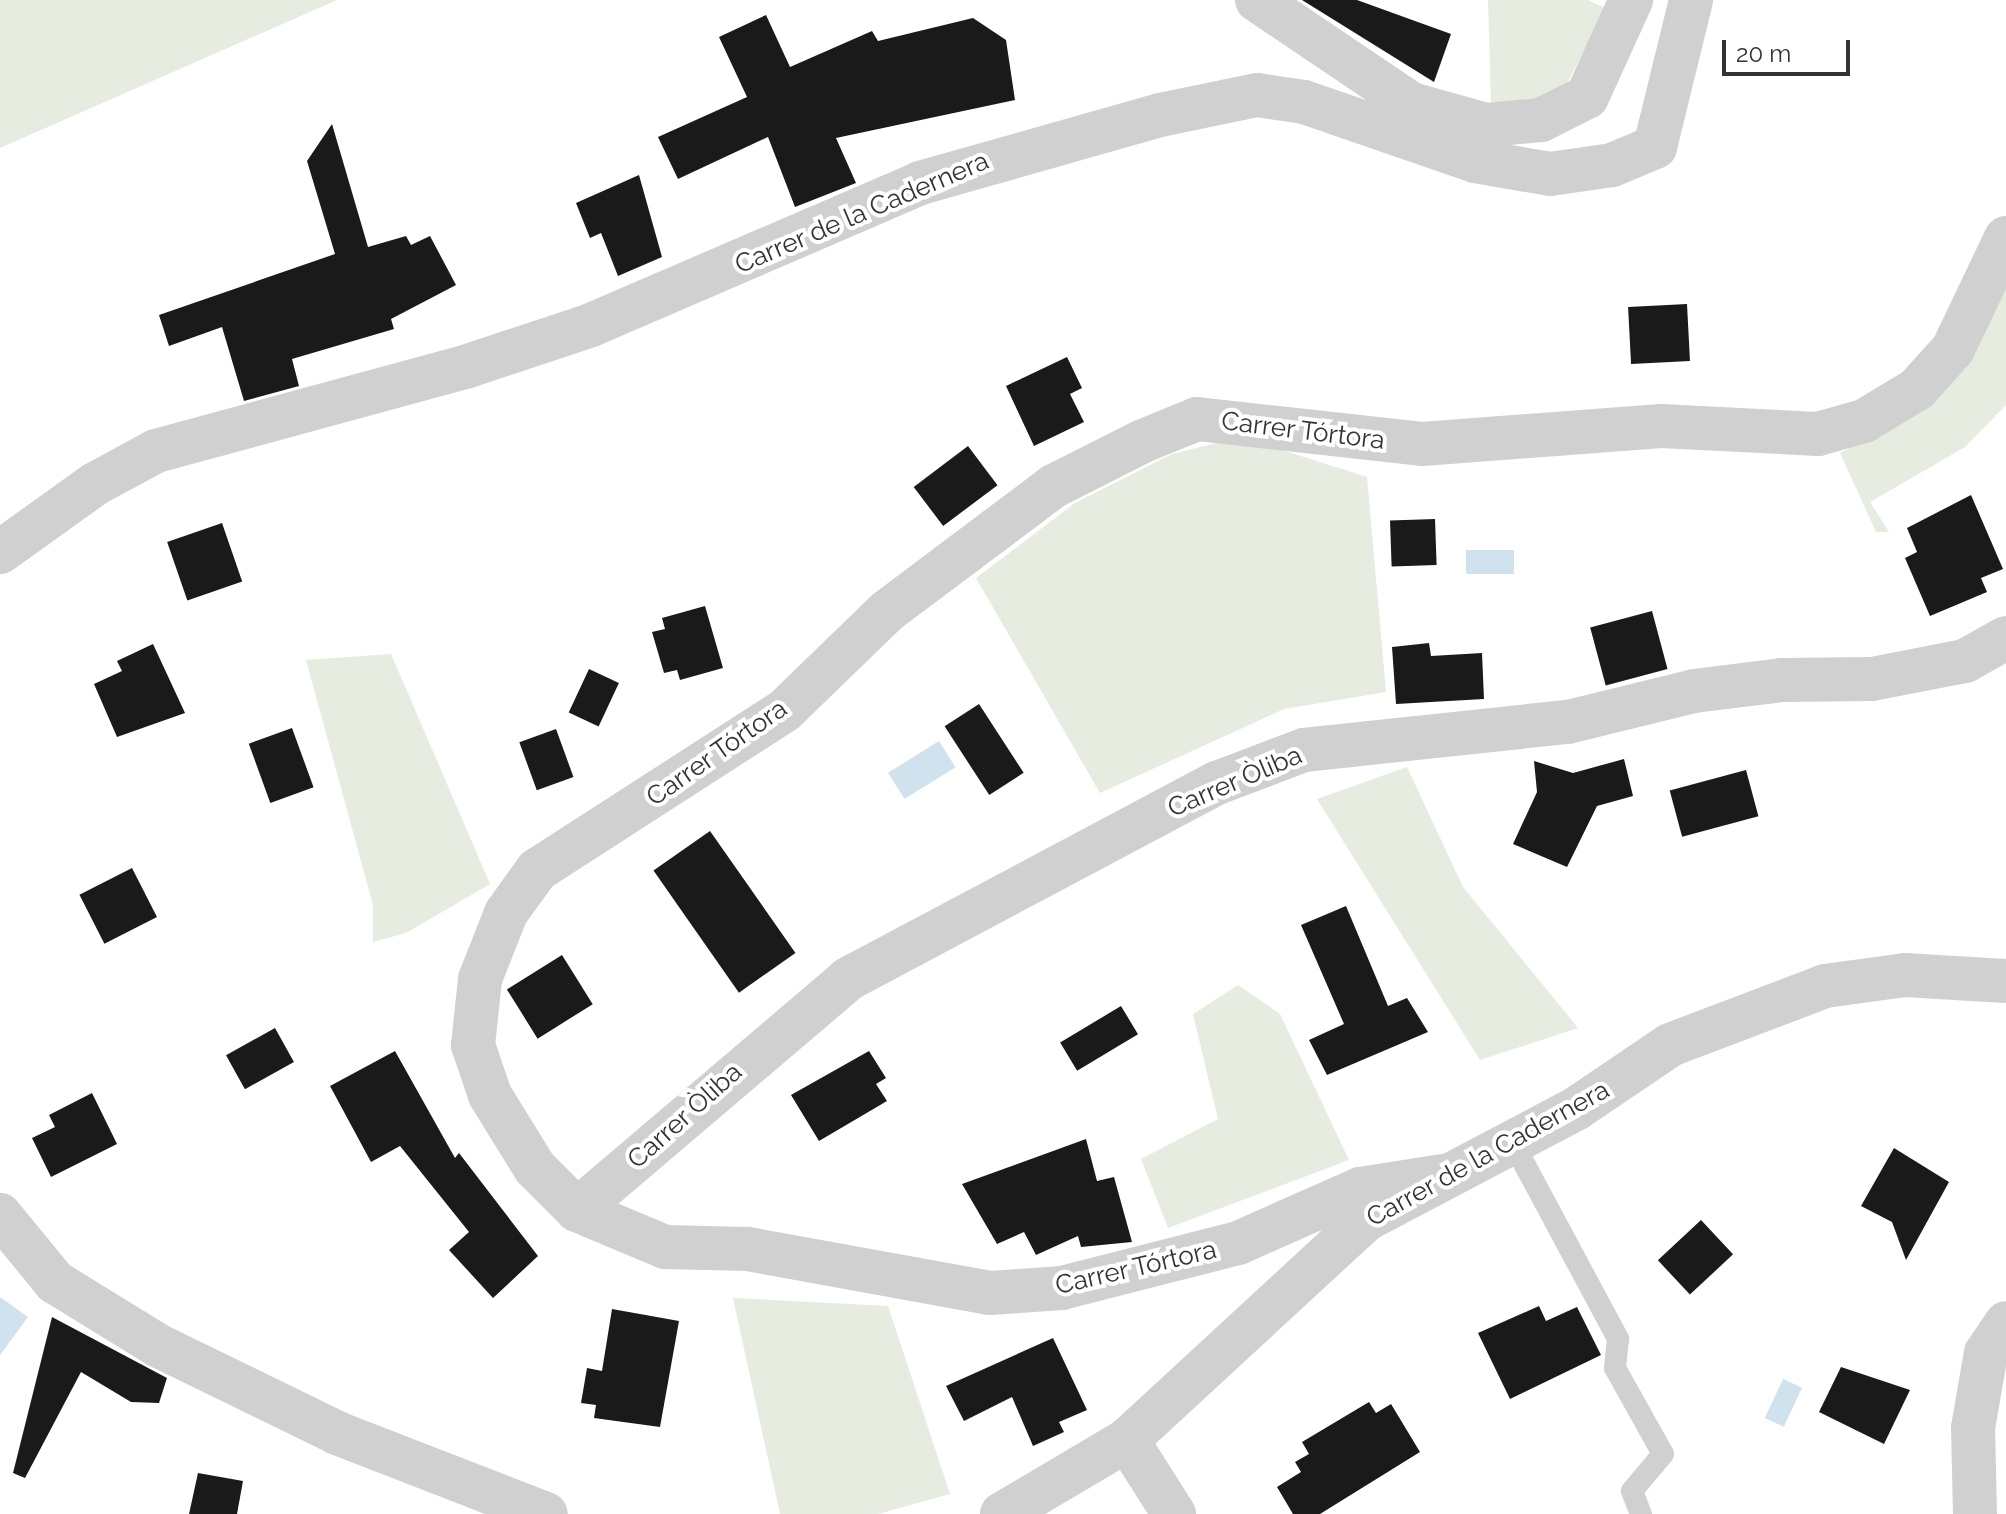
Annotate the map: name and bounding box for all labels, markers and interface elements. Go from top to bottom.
scale bar [1726,24,1854,74]
text: 20 m [1736,39,1791,68]
street label: Carrer de la Cadernera [730,145,994,281]
street label: Carrer Tórtora [1219,405,1387,457]
street label: Carrer Tórtora [640,693,794,813]
street label: Carrer Òliba [1163,740,1307,824]
street label: Carrer Òliba [621,1056,749,1176]
street label: Carrer de la Cadernera [1361,1074,1615,1234]
street label: Carrer Tórtora [1052,1234,1220,1302]

